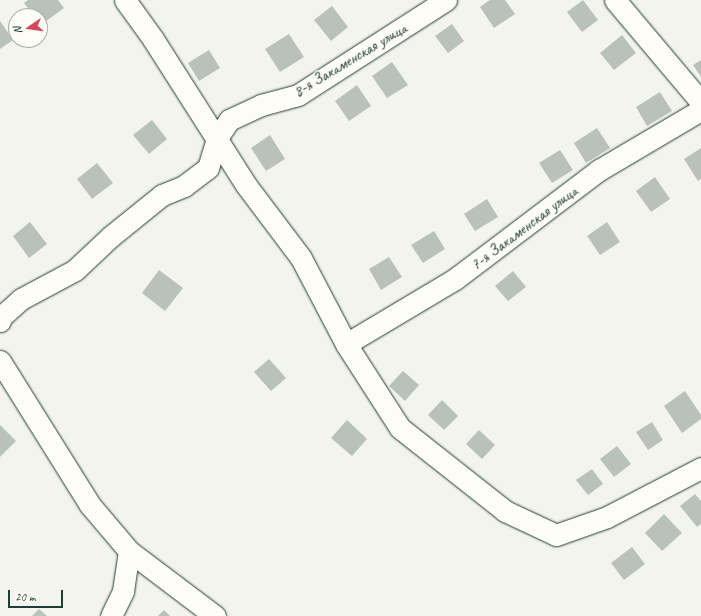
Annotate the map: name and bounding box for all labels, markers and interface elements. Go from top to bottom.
north arrow [8,8,48,48]
street label: 8-я Закаменская улица [290,18,410,102]
text: N [10,26,25,35]
street label: 7-я Закаменская улица [467,181,581,275]
scale bar [10,582,65,608]
text: 20 m [15,589,35,605]

